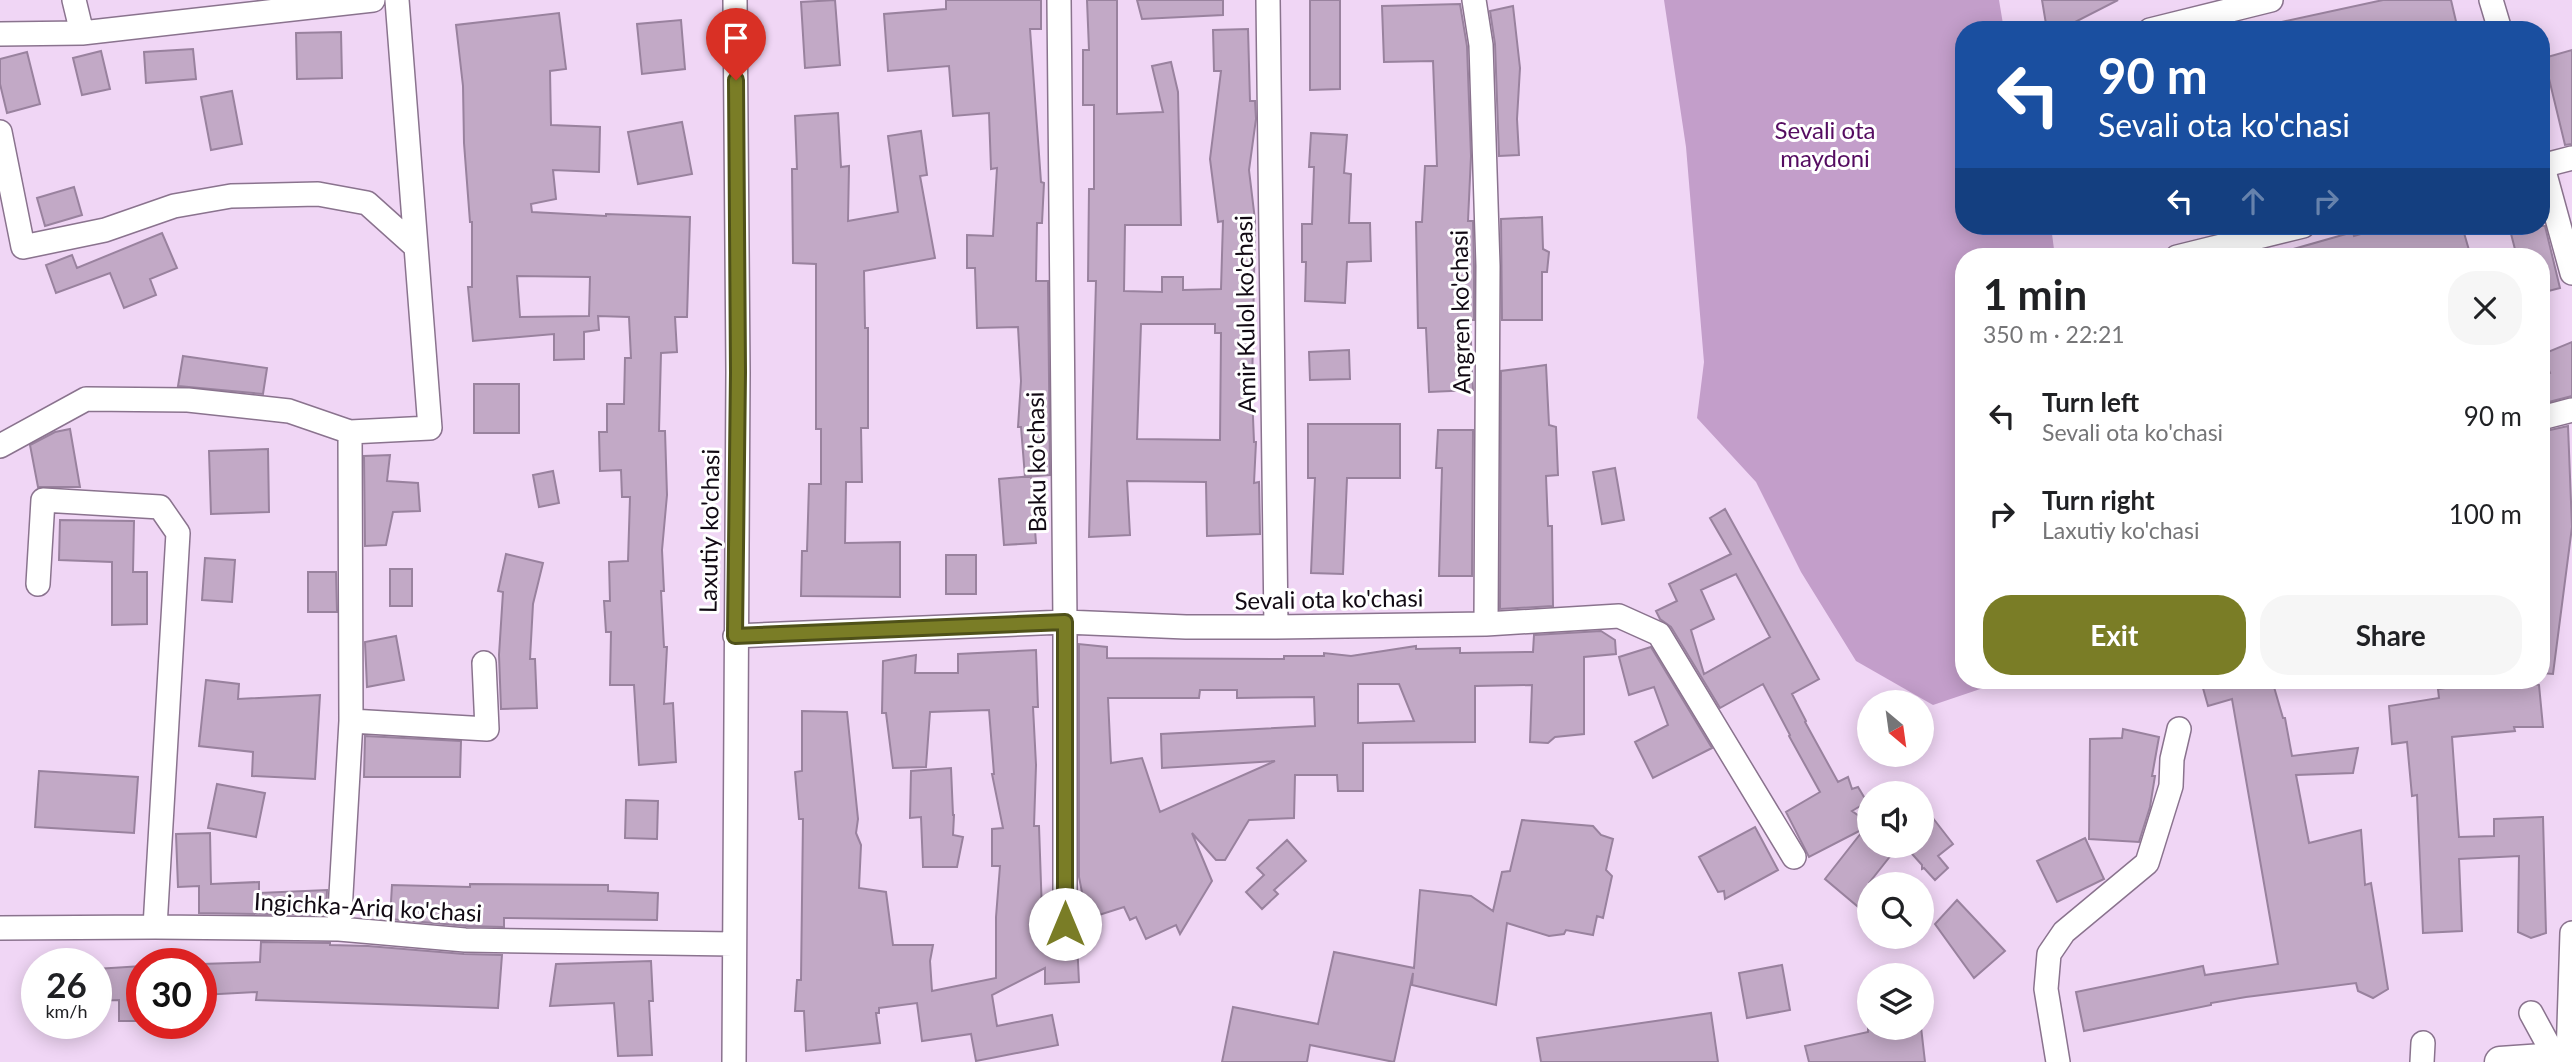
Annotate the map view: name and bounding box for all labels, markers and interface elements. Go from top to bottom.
pin [706,8,766,80]
icon: arrive [717,19,755,57]
text: 90 m [2098,46,2208,104]
icon: left [1983,49,2074,140]
text: Sevali ota ko'chasi [2098,105,2350,144]
park label: Sevali ota maydoni [1775,115,1875,172]
icon: left [2161,182,2199,220]
icon: ahead [2234,182,2272,220]
icon: right [2307,182,2345,220]
street label: Amir Kulol ko'chasi [1228,215,1261,413]
street label: Angren ko'chasi [1444,230,1475,395]
text: 1 min [1983,269,2087,319]
button: close [2448,271,2522,345]
text: 350 m · 22:21 [1983,320,2125,348]
text: Turn left [2042,386,2139,418]
street label: Baku ko'chasi [1020,391,1051,533]
icon: left [1983,397,2021,435]
text: 90 m [2464,400,2522,432]
text: Sevali ota ko'chasi [2042,418,2223,446]
street label: Laxutiy ko'chasi [693,449,724,613]
text: Turn right [2042,484,2155,516]
icon: right [1983,495,2021,533]
text: 100 m [2449,498,2522,530]
text: Laxutiy ko'chasi [2042,516,2199,544]
street label: Sevali ota ko'chasi [1234,582,1424,615]
button: Exit [1983,595,2246,675]
button: Share [2260,595,2522,675]
north arrow [1857,690,1934,766]
map controls [1857,690,1934,1040]
button: sound [1857,781,1934,858]
button: search [1857,872,1934,949]
street label: Ingichka-Ariq ko'chasi [253,886,483,927]
position arrow [1028,887,1102,961]
speed limit sign: 30 [126,948,217,1039]
text: 26 [46,963,87,1005]
button: layers [1857,963,1934,1040]
text: km/h [45,1000,88,1022]

